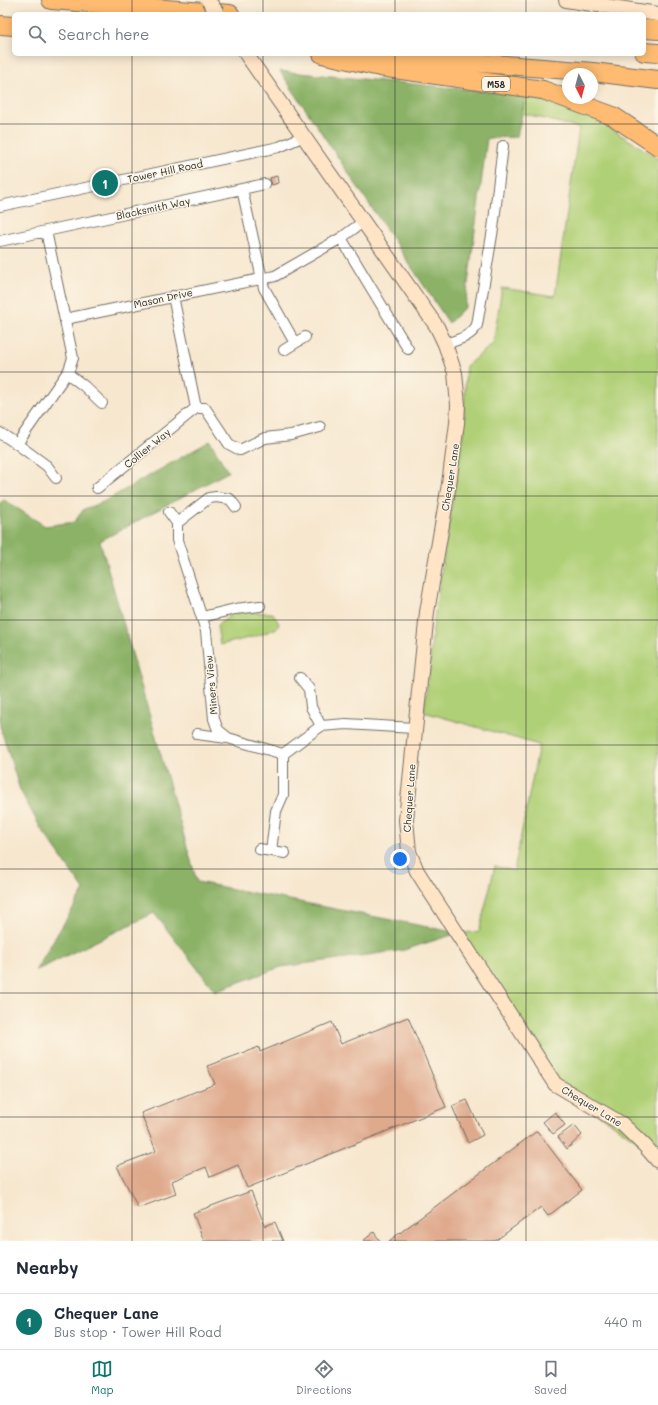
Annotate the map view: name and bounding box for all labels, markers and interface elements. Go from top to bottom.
search box [12,12,646,56]
icon: search [26,23,48,45]
text: Search here [58,24,149,44]
north arrow [562,68,598,104]
road number: M58 [482,77,510,91]
street label: Tower Hill Road [126,156,204,186]
pin: 1 [92,168,118,198]
street label: Blacksmith Way [115,193,191,223]
street label: Mason Drive [132,285,194,311]
street label: Collier Way [121,425,173,471]
street label: Chequer Lane [438,442,462,512]
street label: Miners View [201,655,221,715]
street label: Chequer Lane [400,763,418,833]
your location [390,849,410,869]
street label: Chequer Lane [559,1082,625,1130]
text: Nearby [16,1256,78,1278]
text: Chequer Lane [54,1303,159,1323]
text: 1 [26,1313,32,1330]
text: 440 m [604,1313,642,1330]
text: Bus stop · Tower Hill Road [54,1323,222,1340]
tab: Map [91,1358,114,1397]
tab: Directions [296,1358,352,1397]
tab: Saved [534,1358,567,1397]

